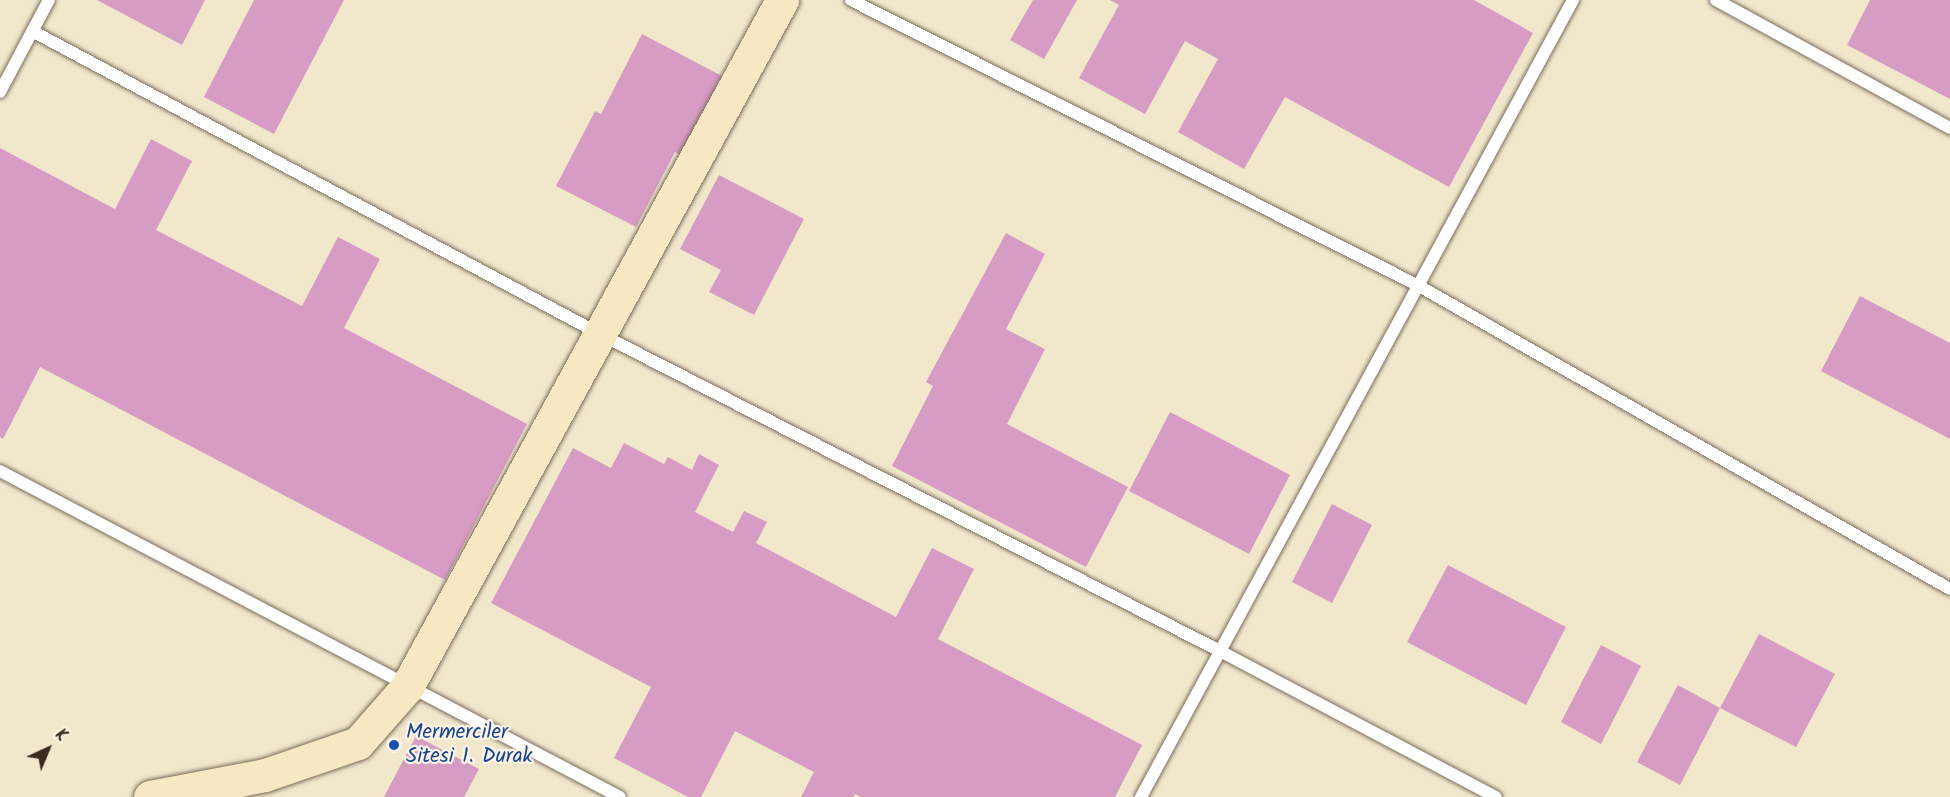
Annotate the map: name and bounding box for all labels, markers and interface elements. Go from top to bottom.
north arrow [18,719,78,779]
place label: Mermerciler Sitesi 1. Durak [406,720,532,770]
text: K [49,723,73,748]
marker: Mermerciler Sitesi 1. Durak [387,738,401,752]

